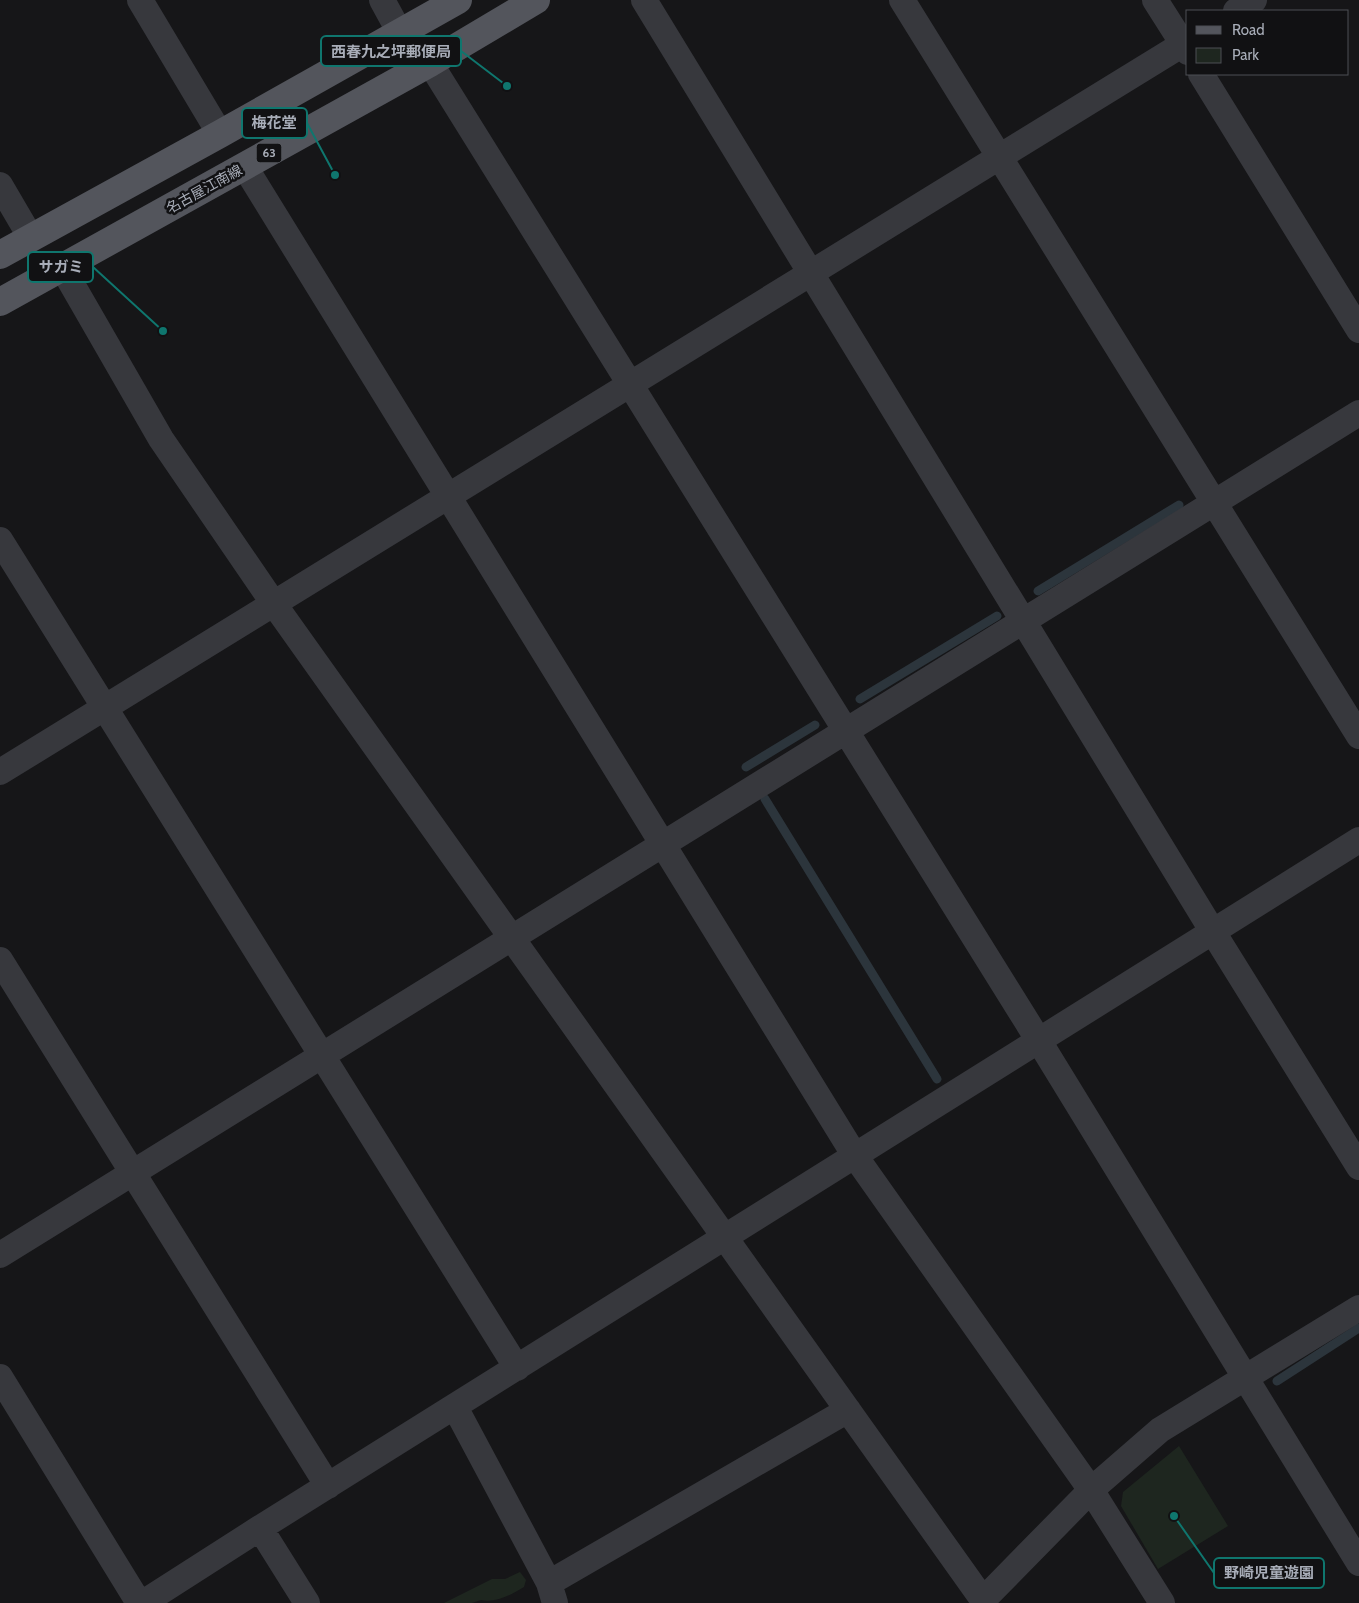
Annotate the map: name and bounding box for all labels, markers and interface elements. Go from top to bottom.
legend [1186,10,1349,75]
text: Road [1232,21,1265,39]
callout: 西春九之坪郵便局 [321,36,461,66]
text: 西春九之坪郵便局 [331,43,451,61]
text: Park [1232,46,1259,64]
callout: 梅花堂 [242,108,307,138]
text: 梅花堂 [251,114,297,132]
road number: 63 [256,144,282,162]
street label: 名古屋江南線 [163,161,245,217]
callout: サガミ [28,252,93,282]
text: サガミ [38,258,84,276]
callout: 野崎児童遊園 [1214,1558,1324,1588]
text: 野崎児童遊園 [1224,1564,1314,1582]

